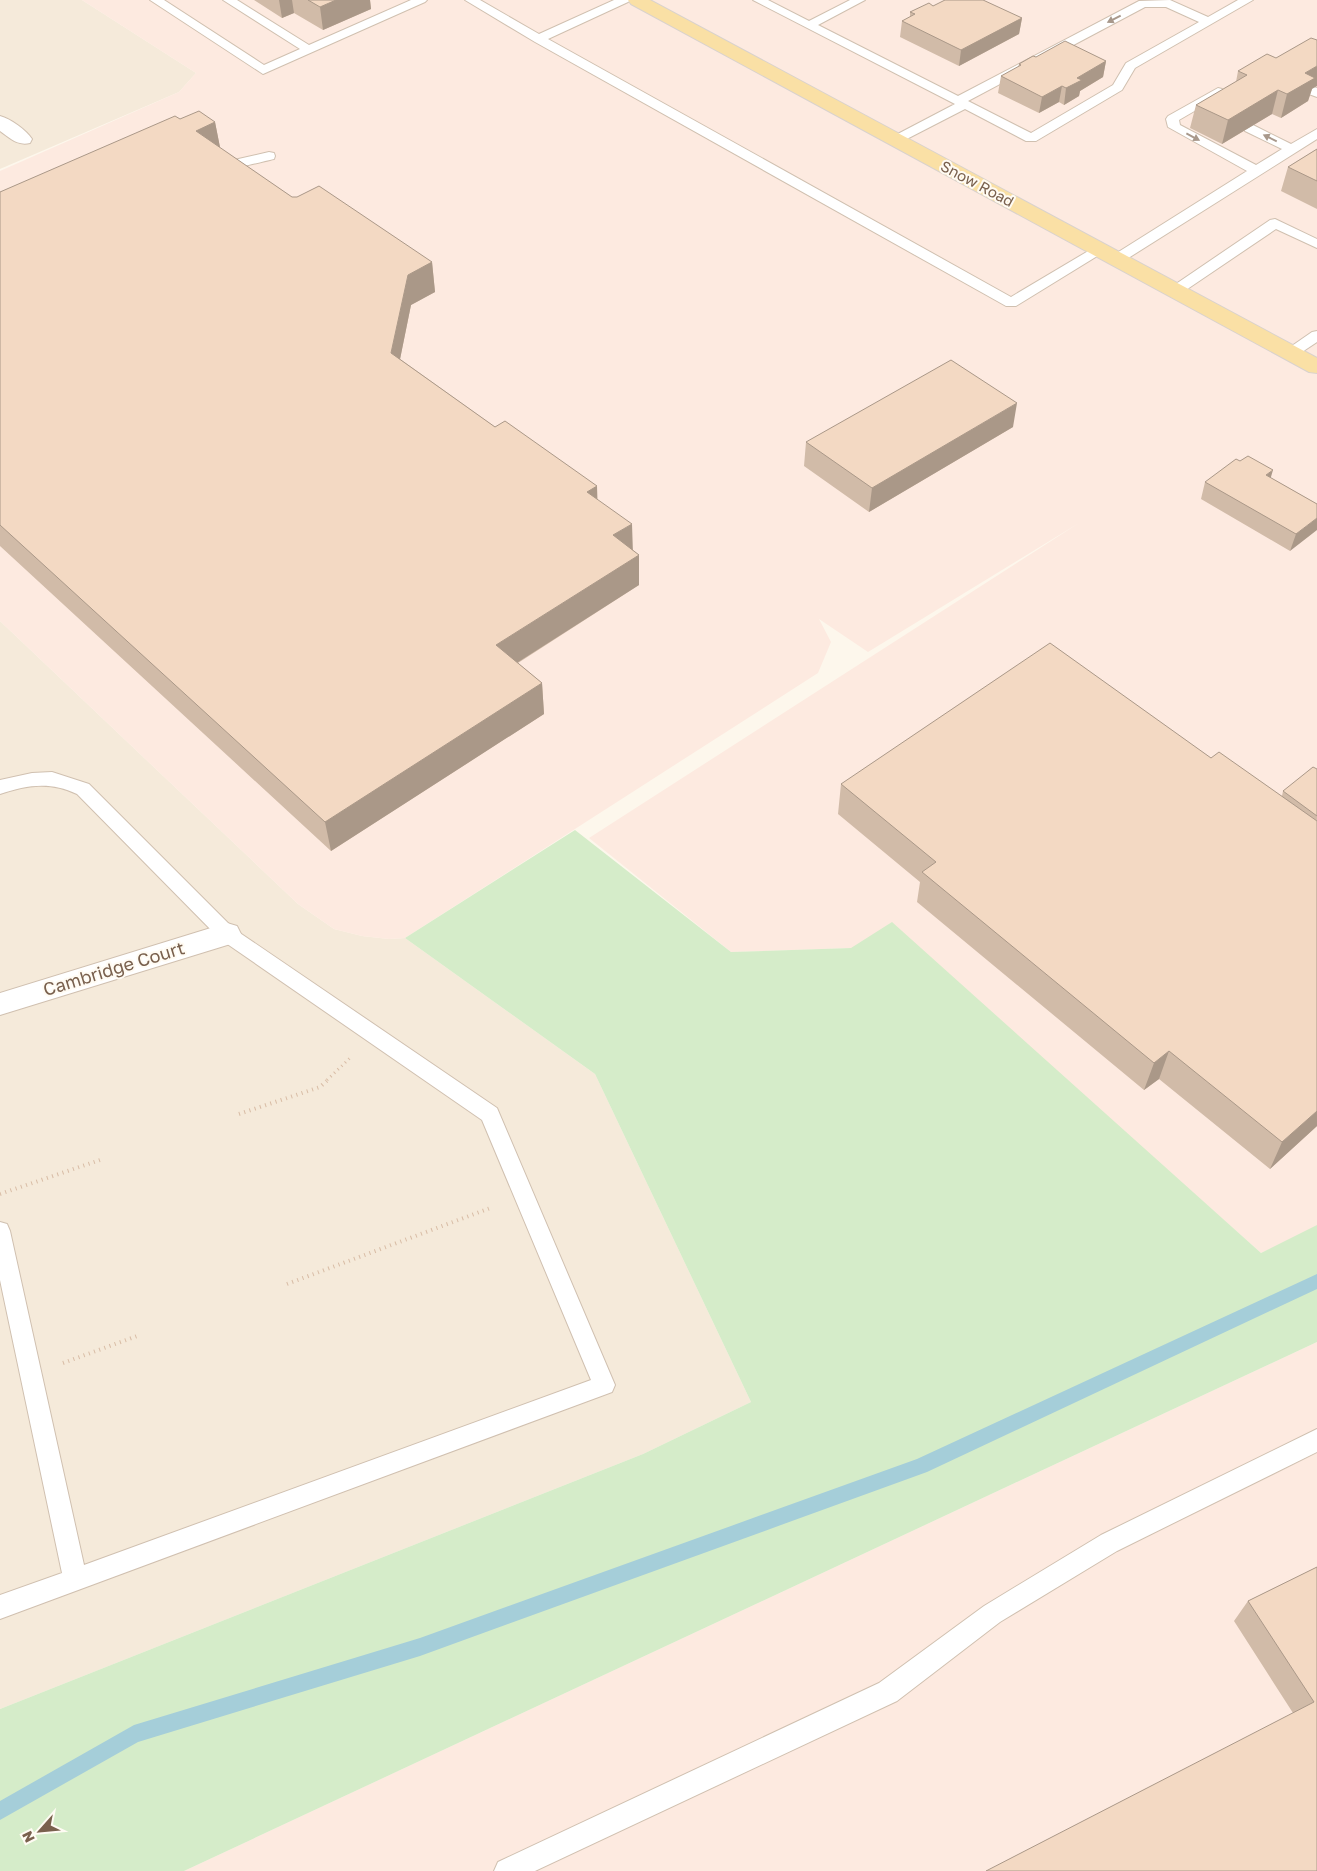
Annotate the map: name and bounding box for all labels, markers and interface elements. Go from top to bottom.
one-way arrow [1106,15,1121,23]
one-way arrow [1186,133,1200,141]
one-way arrow [1263,134,1277,142]
street label: Snow Road [938,156,1017,210]
street label: Cambridge Court [40,936,187,1000]
north arrow [15,1806,65,1856]
text: N [18,1829,38,1846]

